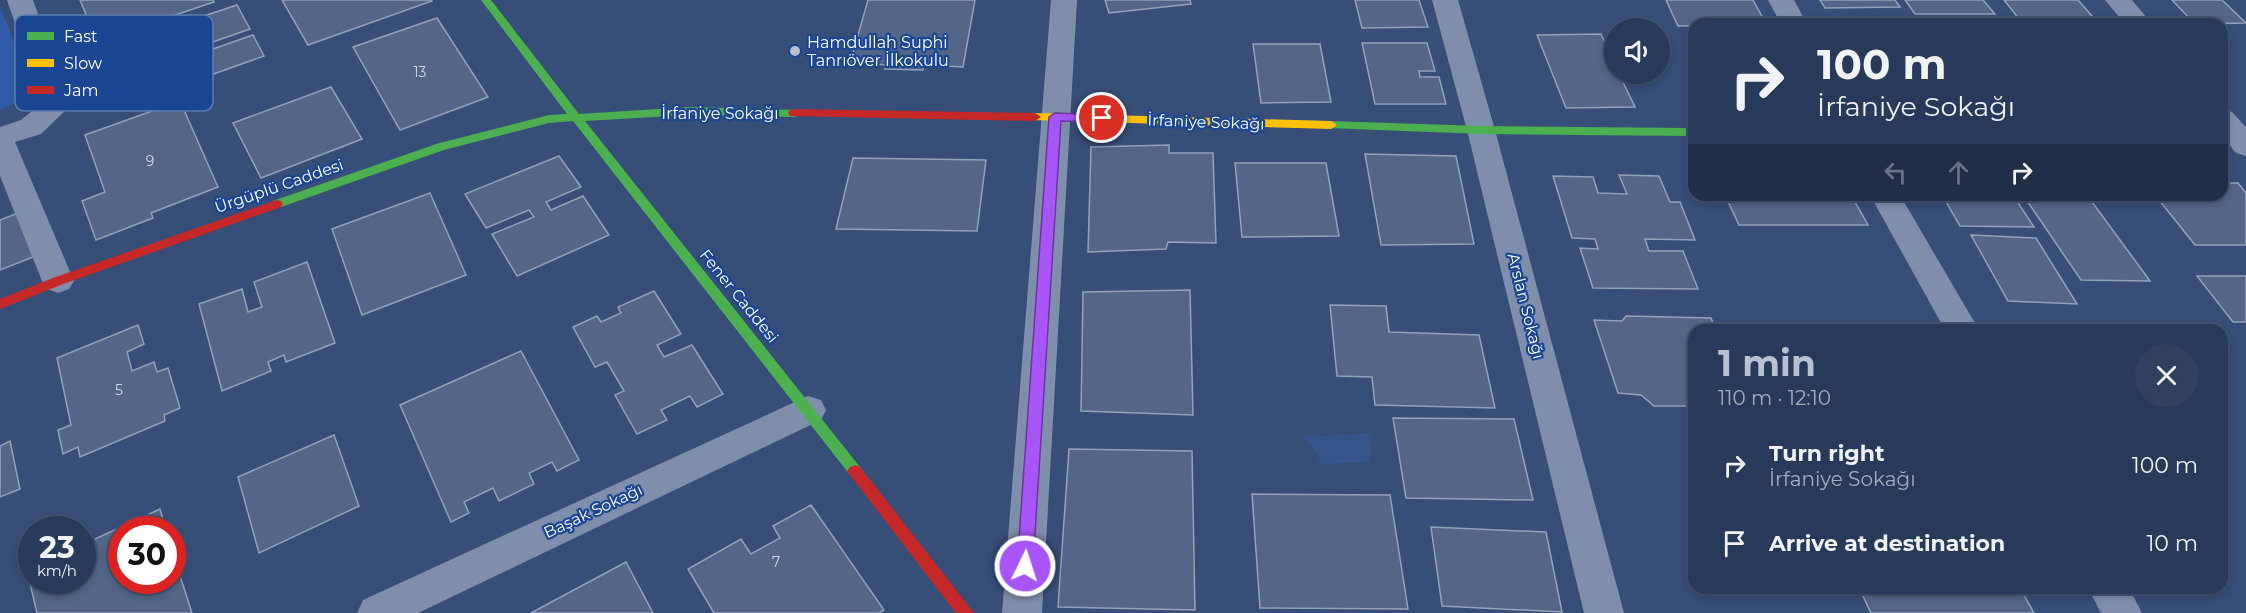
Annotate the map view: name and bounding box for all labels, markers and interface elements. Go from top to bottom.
legend [15,15,213,111]
map controls [1604,18,1670,84]
button: sound [1604,18,1670,84]
text: Fast [64,27,98,46]
place label: Hamdullah Suphi Tanrıöver İlkokulu [807,33,949,70]
text: 100 m [1817,38,1946,90]
icon: right [1718,42,1796,120]
marker: Hamdullah Suphi Tanrıöver İlkokulu [788,44,802,58]
text: Slow [64,54,102,73]
house number: 13 [414,63,427,81]
text: Jam [63,81,98,100]
text: İrfaniye Sokağı [1817,90,2015,123]
pin [1076,92,1127,143]
icon: arrive [1085,101,1118,134]
street label: İrfaniye Sokağı [661,104,779,123]
street label: İrfaniye Sokağı [1147,110,1265,134]
house number: 9 [146,152,154,170]
street label: Ürgüplü Caddesi [212,154,346,217]
icon: left [1879,156,1912,189]
icon: ahead [1942,156,1975,189]
icon: right [2005,156,2038,189]
street label: Fener Caddesi [696,245,782,347]
street label: Arslan Sokağı [1504,251,1548,361]
text: 1 min [1718,341,1816,385]
button: close [2135,344,2198,407]
house number: 5 [115,381,123,399]
text: 110 m · 12:10 [1718,386,1831,410]
text: Turn right [1769,440,1884,467]
icon: right [1718,449,1751,482]
text: 100 m [2132,452,2198,479]
text: İrfaniye Sokağı [1769,467,1916,491]
street label: Başak Sokağı [541,480,645,542]
speed limit sign: 30 [108,516,186,594]
icon: arrive [1718,527,1751,560]
text: 23 [39,529,75,566]
text: Arrive at destination [1769,530,2005,557]
text: 10 m [2146,530,2198,557]
position arrow [993,534,1057,598]
house number: 7 [772,553,780,571]
text: km/h [37,561,77,580]

